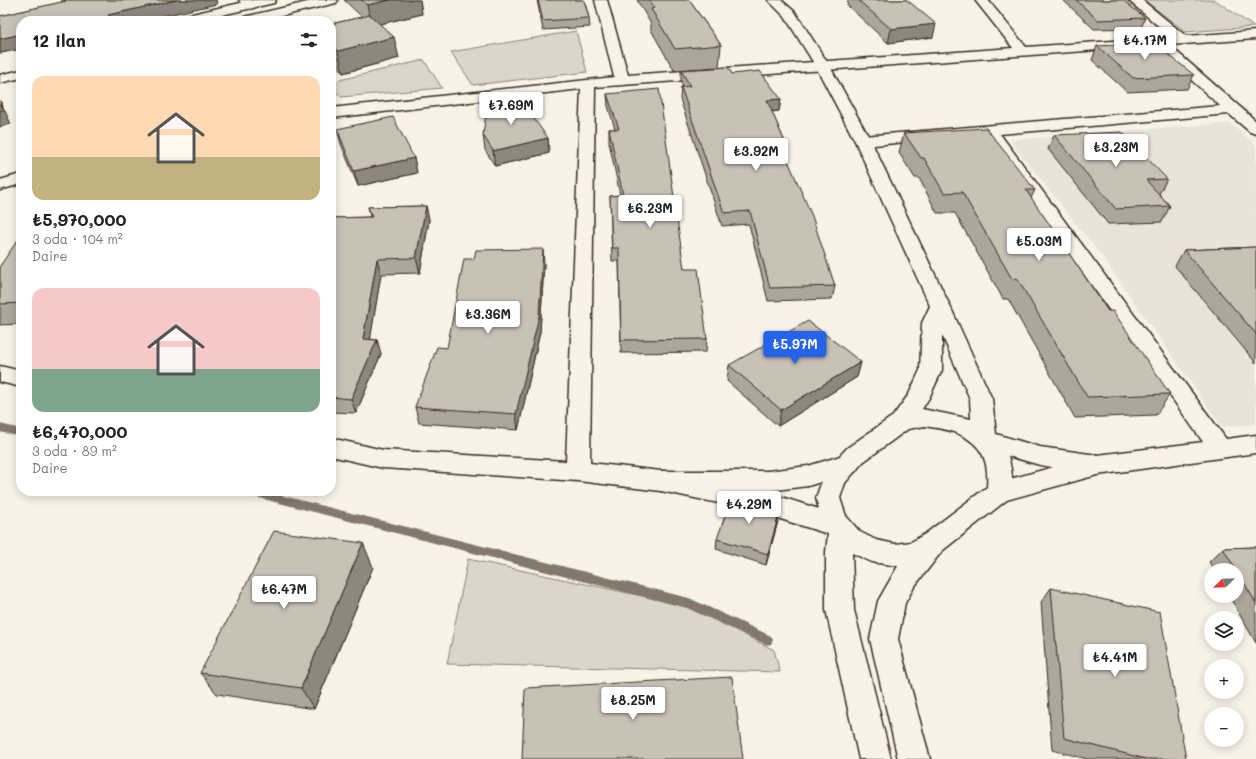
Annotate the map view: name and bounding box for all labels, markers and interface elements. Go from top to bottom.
pin: ₺4.17M [1112,27,1178,61]
text: 12 ilan [32,29,86,51]
icon: filters [298,29,320,51]
text: ₺4.17M [1123,31,1167,48]
pin: ₺7.69M [478,92,544,126]
text: ₺7.69M [488,96,534,113]
icon: home [140,102,212,174]
pin: ₺3.23M [1083,134,1149,168]
pin: ₺3.92M [723,138,789,172]
text: ₺3.23M [1093,138,1139,155]
text: ₺3.92M [733,142,779,159]
pin: ₺6.23M [617,195,683,229]
text: ₺6.23M [627,199,673,216]
text: ₺5,970,000 [32,208,126,230]
pin: ₺5.03M [1006,228,1072,262]
text: 3 oda · 104 m² [32,230,123,247]
text: ₺5.03M [1016,232,1062,249]
text: Daire [32,247,68,264]
pin: ₺3.36M [455,301,521,335]
text: ₺3.36M [465,305,511,322]
icon: home [140,314,212,386]
pin: ₺5.97M [762,331,828,365]
text: ₺5.97M [772,335,818,352]
text: ₺6,470,000 [32,420,127,442]
text: 3 oda · 89 m² [32,442,117,459]
text: Daire [32,459,68,476]
pin: ₺4.29M [716,491,782,525]
text: ₺4.29M [726,495,772,512]
north arrow [1204,563,1244,603]
map controls [1204,563,1244,747]
pin: ₺6.47M [251,576,317,610]
text: ₺6.47M [261,580,307,597]
button: layers [1204,611,1244,651]
pin: ₺4.41M [1082,644,1148,678]
text: ₺4.41M [1093,648,1137,665]
button: + [1204,659,1244,699]
pin: ₺8.25M [600,687,666,721]
text: ₺8.25M [610,691,656,708]
button: − [1204,707,1244,747]

